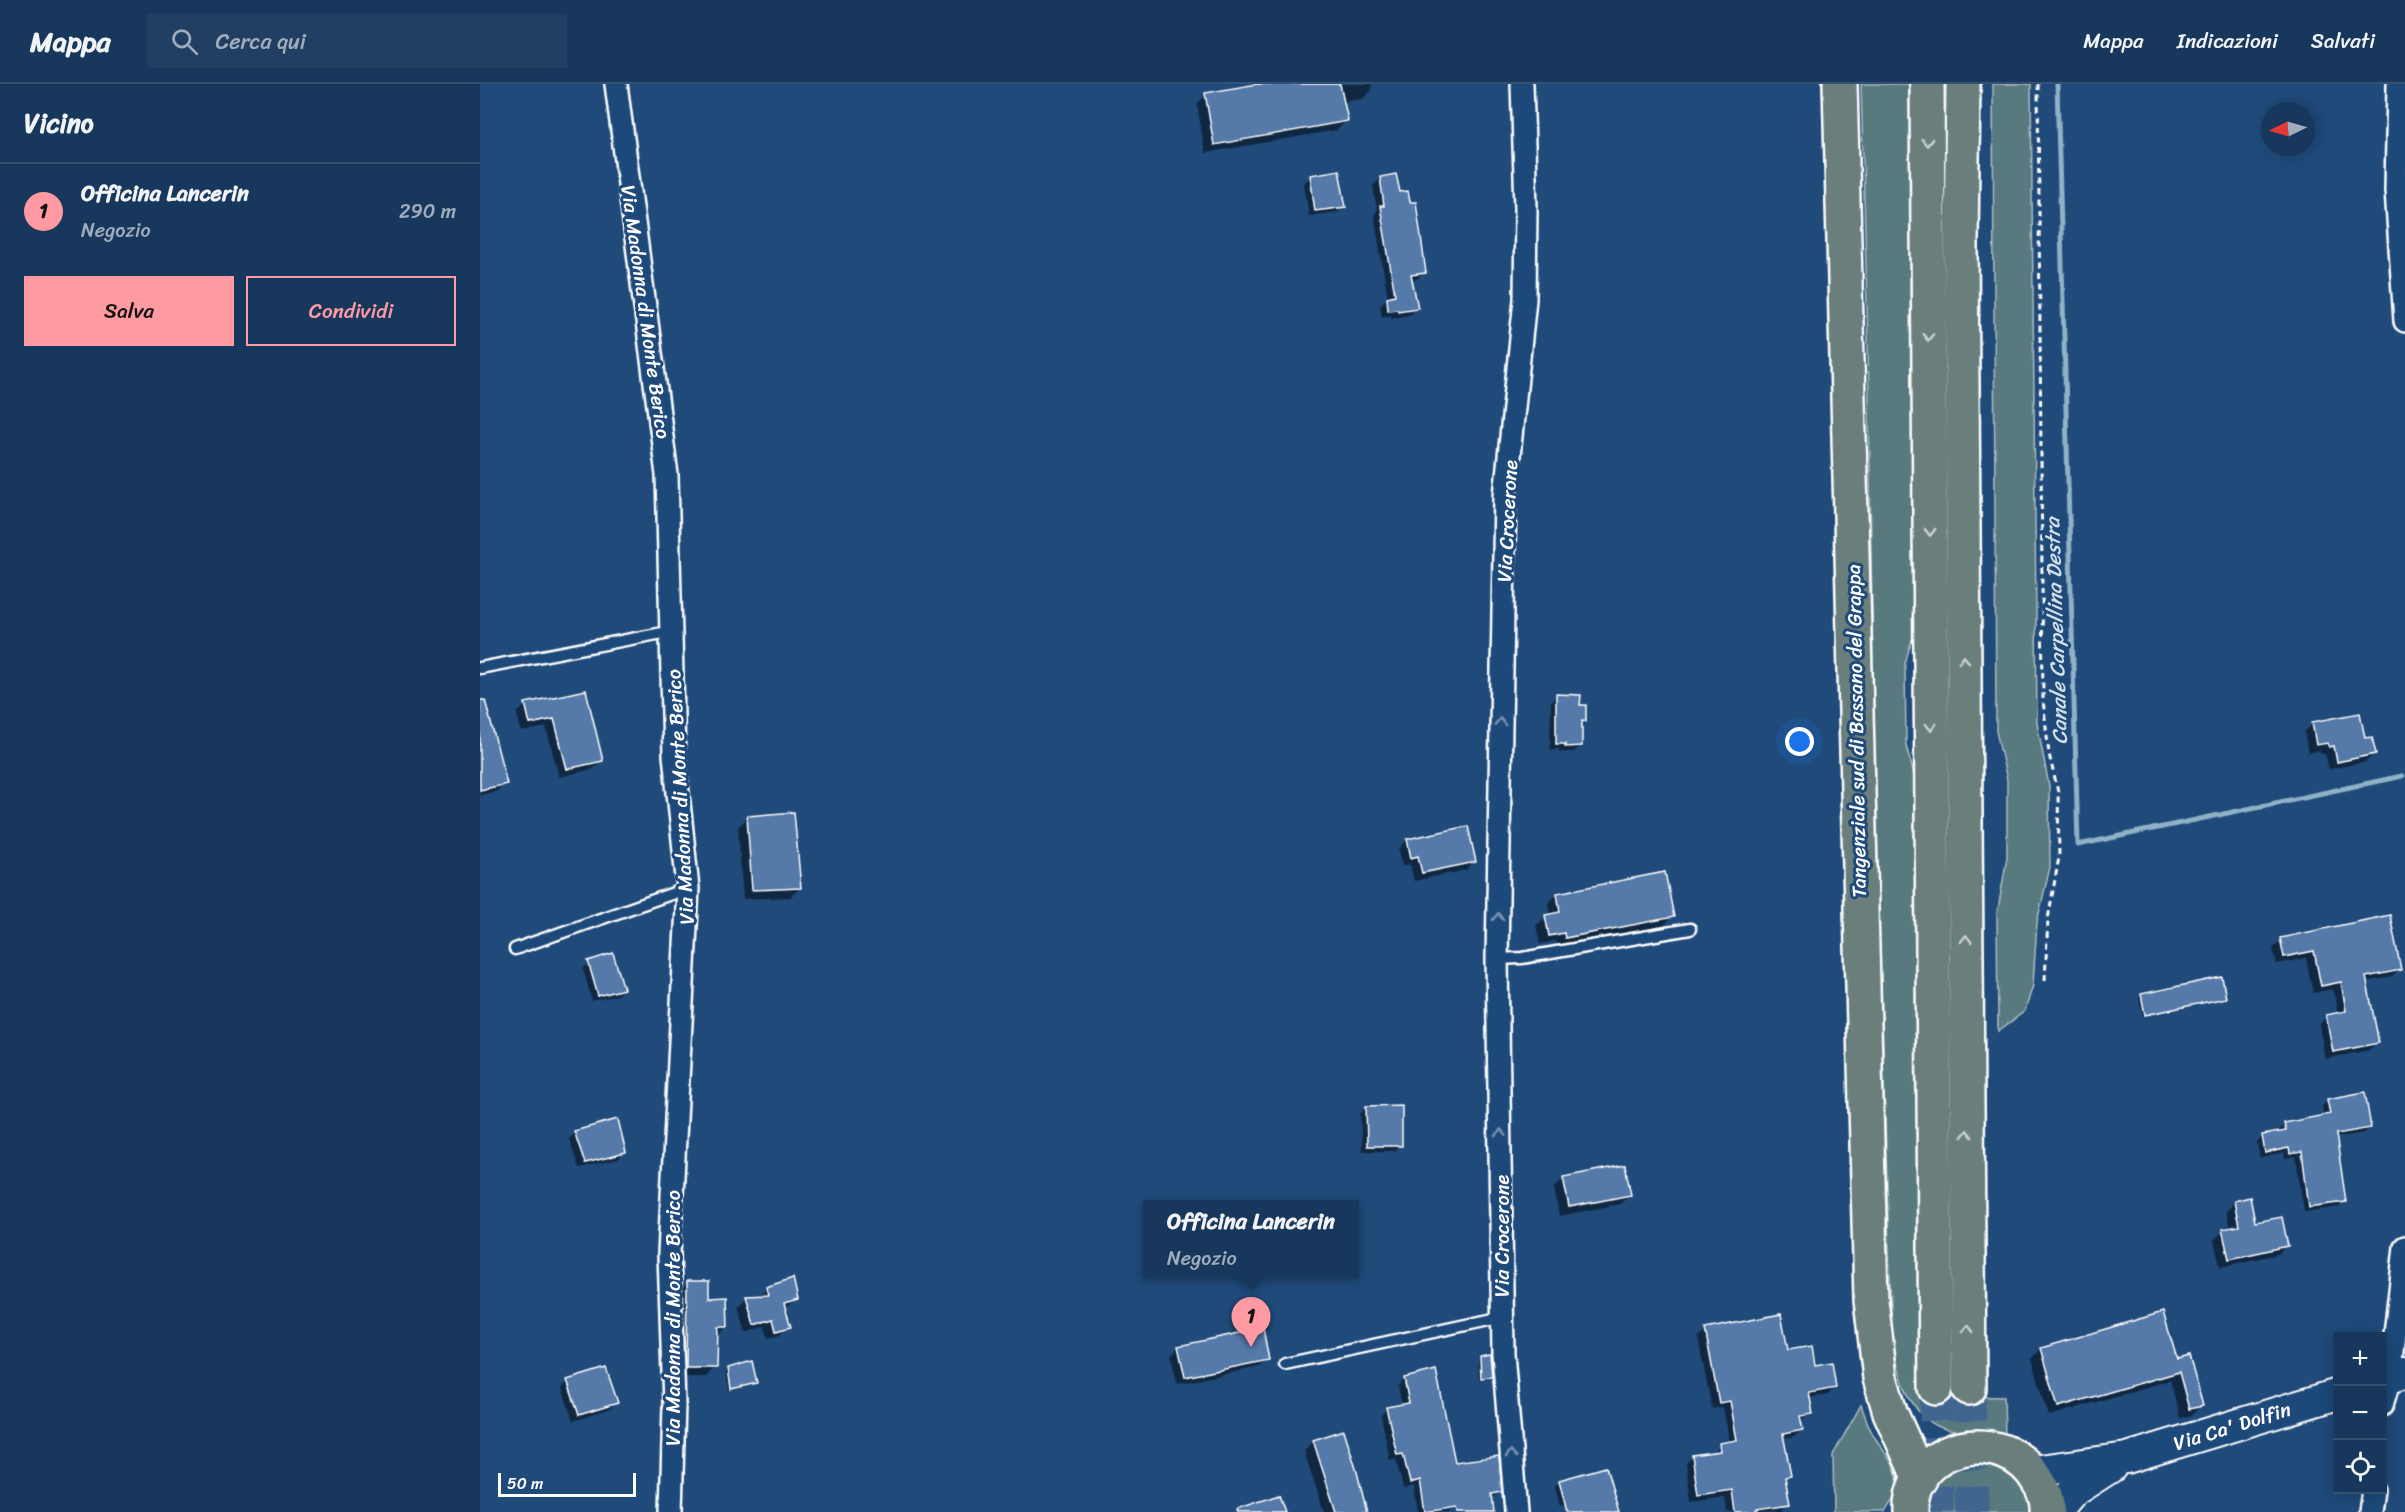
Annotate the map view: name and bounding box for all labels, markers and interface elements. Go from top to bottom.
search box [147,14,567,68]
text: Mappa [30,17,111,66]
text: Cerca qui [216,22,306,61]
text: Mappa [2083,22,2144,60]
text: Indicazioni [2177,22,2278,60]
text: Salvati [2311,22,2375,60]
icon: search [168,25,201,58]
text: Vicino [24,100,94,146]
north arrow [2261,102,2315,156]
one-way arrow [1921,138,1933,147]
text: Officina Lancerin [81,174,249,213]
street label: Via Madonna di Monte Berico [610,183,681,441]
text: 1 [39,194,48,229]
text: 290 m [399,194,456,229]
text: Negozio [81,213,151,248]
button: Salva [24,276,234,346]
button: Condividi [246,276,456,346]
one-way arrow [1922,333,1935,342]
street label: Via Crocerone [1487,459,1528,583]
water label: Canale Carpellina Destra [2033,514,2079,745]
one-way arrow [1924,528,1936,537]
street label: Tangenziale sud di Bassano del Grappa [1836,564,1877,898]
one-way arrow [1958,656,1970,665]
street label: Via Madonna di Monte Berico [656,668,705,926]
one-way arrow [1494,718,1507,727]
one-way arrow [1925,723,1937,732]
your location [1785,727,1814,756]
one-way arrow [1492,913,1504,922]
one-way arrow [1960,935,1972,944]
one-way arrow [1494,1129,1507,1138]
one-way arrow [1961,1130,1973,1139]
street label: Via Crocerone [1485,1175,1520,1297]
street label: Via Madonna di Monte Berico [656,1190,691,1446]
popup [1143,1200,1359,1278]
text: Officina Lancerin [1167,1202,1335,1241]
text: Negozio [1167,1241,1237,1276]
pin: 1 [1232,1298,1270,1347]
one-way arrow [1962,1325,1975,1334]
map controls [2333,1332,2387,1494]
button: + [2333,1332,2387,1386]
button: − [2333,1386,2387,1440]
street label: Via Ca' Dolfin [2169,1392,2295,1461]
button: locate [2333,1440,2387,1494]
one-way arrow [1505,1449,1518,1458]
text: 50 m [507,1469,543,1498]
scale bar [498,1470,636,1498]

